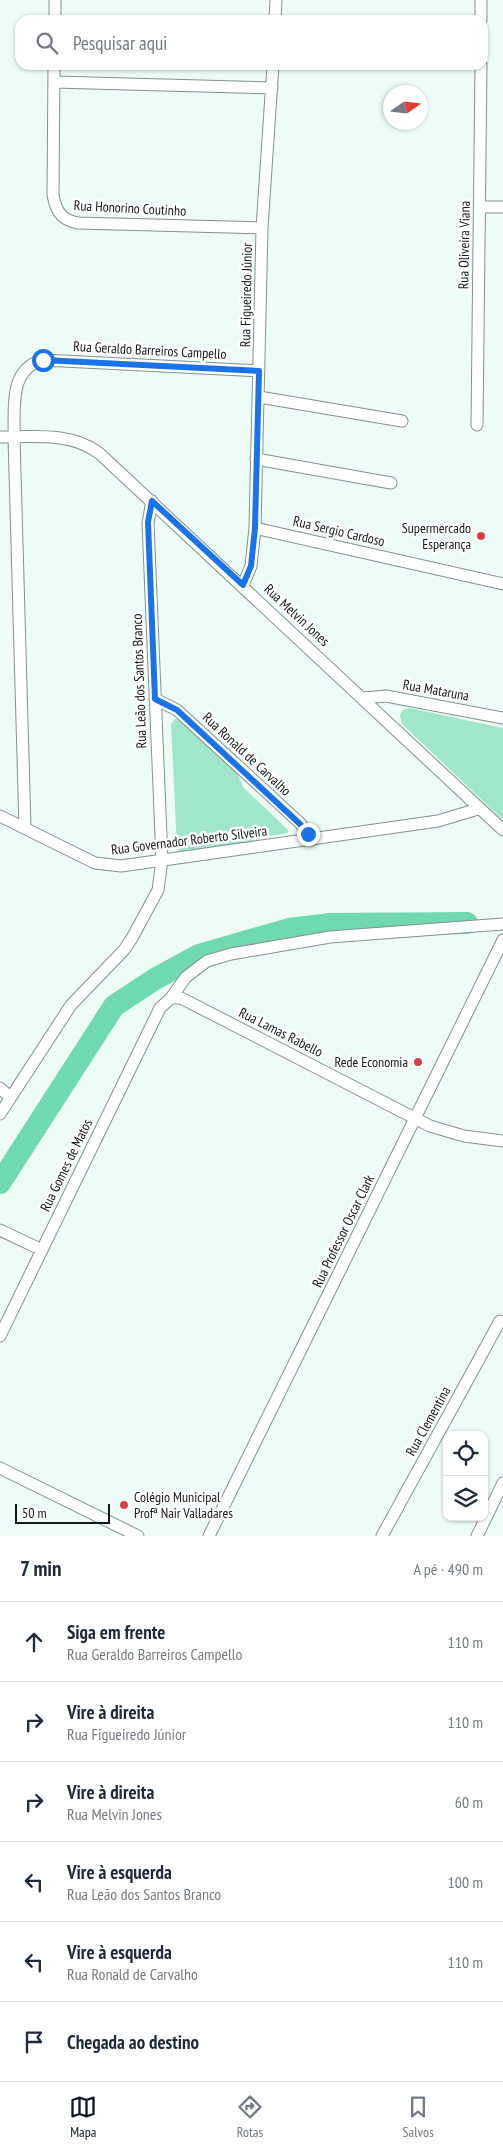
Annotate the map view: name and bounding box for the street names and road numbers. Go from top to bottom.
street label: Rua Honorino Coutinho [73,196,187,220]
street label: Rua Oliveira Viana [454,201,474,289]
street label: Rua Figueiredo Júnior [236,243,256,347]
street label: Rua Geraldo Barreiros Campello [73,337,227,363]
street label: Rua Sergio Cardoso [291,512,387,550]
street label: Rua Melvin Jones [261,580,334,650]
street label: Rua Leão dos Santos Branco [128,613,150,749]
street label: Rua Mataruna [401,675,471,705]
street label: Rua Ronald de Carvalho [199,708,295,800]
street label: Rua Governador Roberto Silveira [110,822,268,858]
street label: Rua Lamas Rabello [236,1003,326,1061]
street label: Rua Gomes de Matos [36,1116,96,1214]
street label: Rua Professor Oscar Clark [308,1171,378,1290]
street label: Rua Clementina [402,1383,454,1459]

